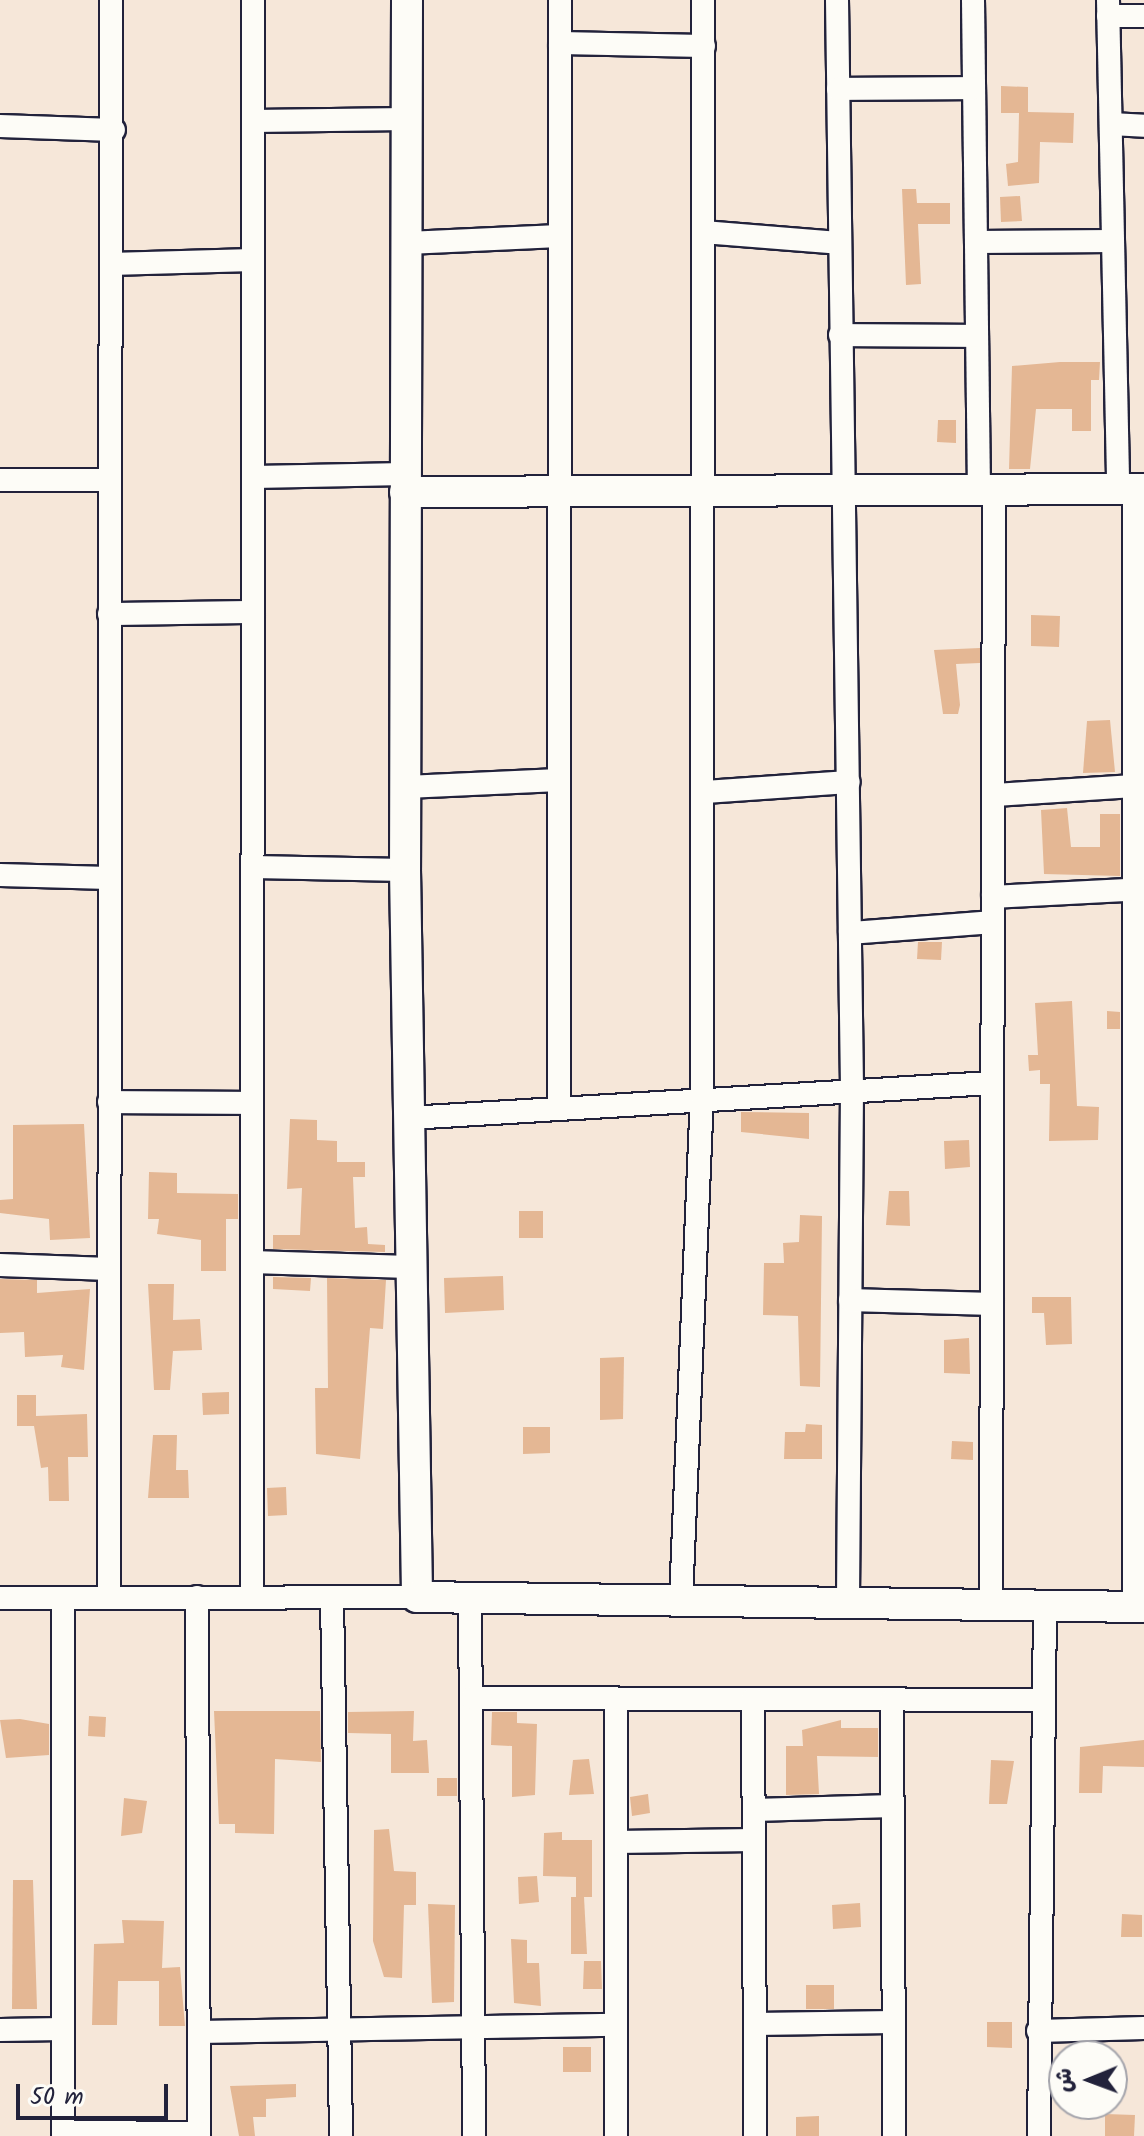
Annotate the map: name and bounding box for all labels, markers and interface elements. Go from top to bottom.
north arrow [1048,2040,1128,2120]
scale bar [20,2068,172,2118]
text: ش [1048,2068,1083,2093]
text: 50 m [30,2078,84,2117]

